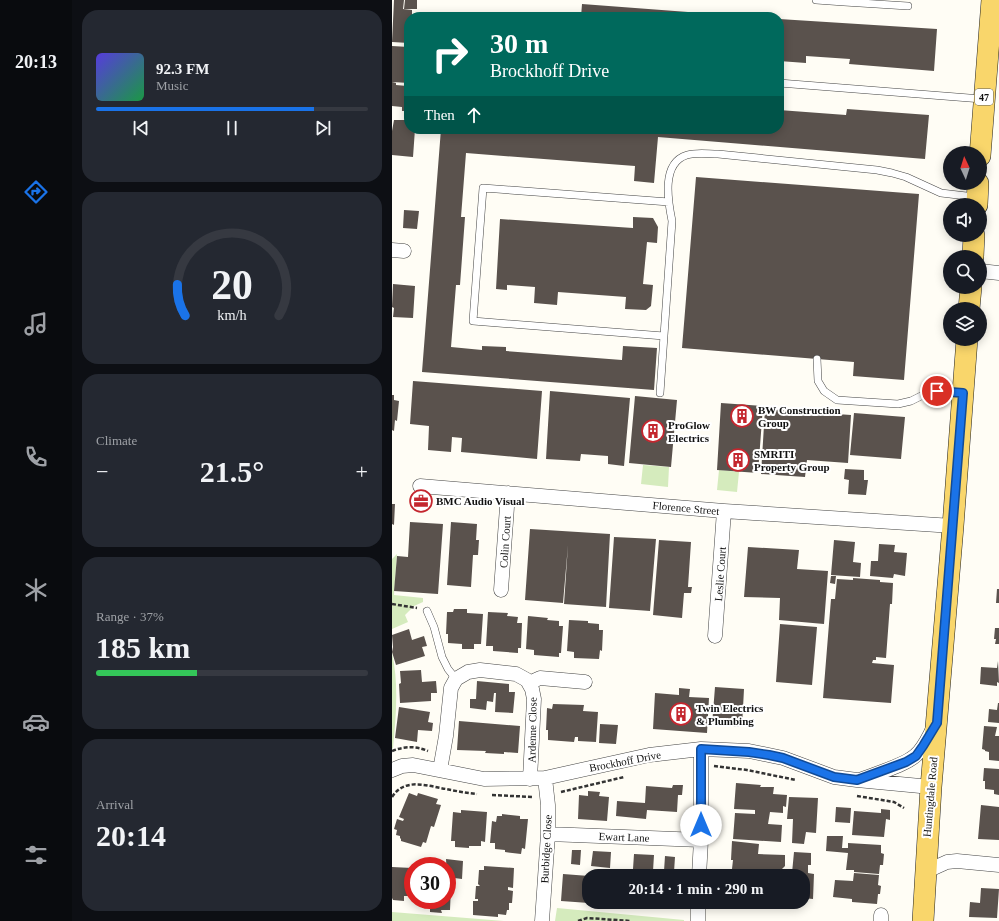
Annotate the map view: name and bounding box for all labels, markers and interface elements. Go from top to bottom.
icon: right [424,28,476,80]
text: 30 m [490,28,548,59]
text: 20:13 [15,52,57,72]
text: 92.3 FM [156,61,209,77]
text: Brockhoff Drive [490,61,609,81]
text: Music [156,78,189,93]
road number: 47 [975,89,993,105]
icon: ahead [463,104,485,126]
text: Then [424,107,455,123]
icon: previous [130,117,152,139]
icon: pause [221,117,243,139]
icon: next [312,117,334,139]
north arrow [943,146,987,190]
map controls [943,146,987,346]
icon: directions [22,178,50,206]
button: sound [943,198,987,242]
button: search [943,250,987,294]
text: 20 [211,262,253,308]
button: layers [943,302,987,346]
text: km/h [217,307,247,323]
icon: music [22,310,50,338]
pin [920,374,954,408]
icon: arrive [926,380,948,402]
building icon: BW Construction Group [729,403,755,429]
place label: BW Construction Group [758,404,841,429]
building icon: ProGlow Electrics [640,418,666,444]
place label: ProGlow Electrics [668,419,710,444]
text: Climate [96,433,137,448]
icon: phone [22,443,50,471]
building icon: SMRITI Property Group [725,447,751,473]
place label: SMRITI Property Group [754,448,830,473]
text: 21.5° [200,455,264,488]
text: − [96,459,108,484]
text: + [356,459,368,484]
office icon: BMC Audio Visual [408,488,434,514]
place label: BMC Audio Visual [436,495,525,507]
street label: Florence Street [652,499,720,517]
street label: Colin Court [497,516,513,568]
street label: Leslie Court [712,546,728,602]
icon: climate [22,576,50,604]
text: Range · 37% [96,609,164,624]
text: 185 km [96,631,190,664]
street label: Ardenne Close [525,697,539,763]
building icon: Twin Electrics & Plumbing [668,701,694,727]
place label: Twin Electrics & Plumbing [696,702,764,727]
icon: car [22,708,50,736]
street label: Brockhoff Drive [588,748,662,774]
street label: Huntingdale Road [921,756,940,838]
text: Arrival [96,797,134,812]
position arrow [680,804,722,846]
street label: Burbidge Close [538,814,554,884]
text: 20:14 [96,819,166,852]
street label: Ewart Lane [598,830,650,844]
icon: filters [22,841,50,869]
speed limit sign: 30 [404,857,456,909]
text: 20:14 · 1 min · 290 m [629,881,764,897]

